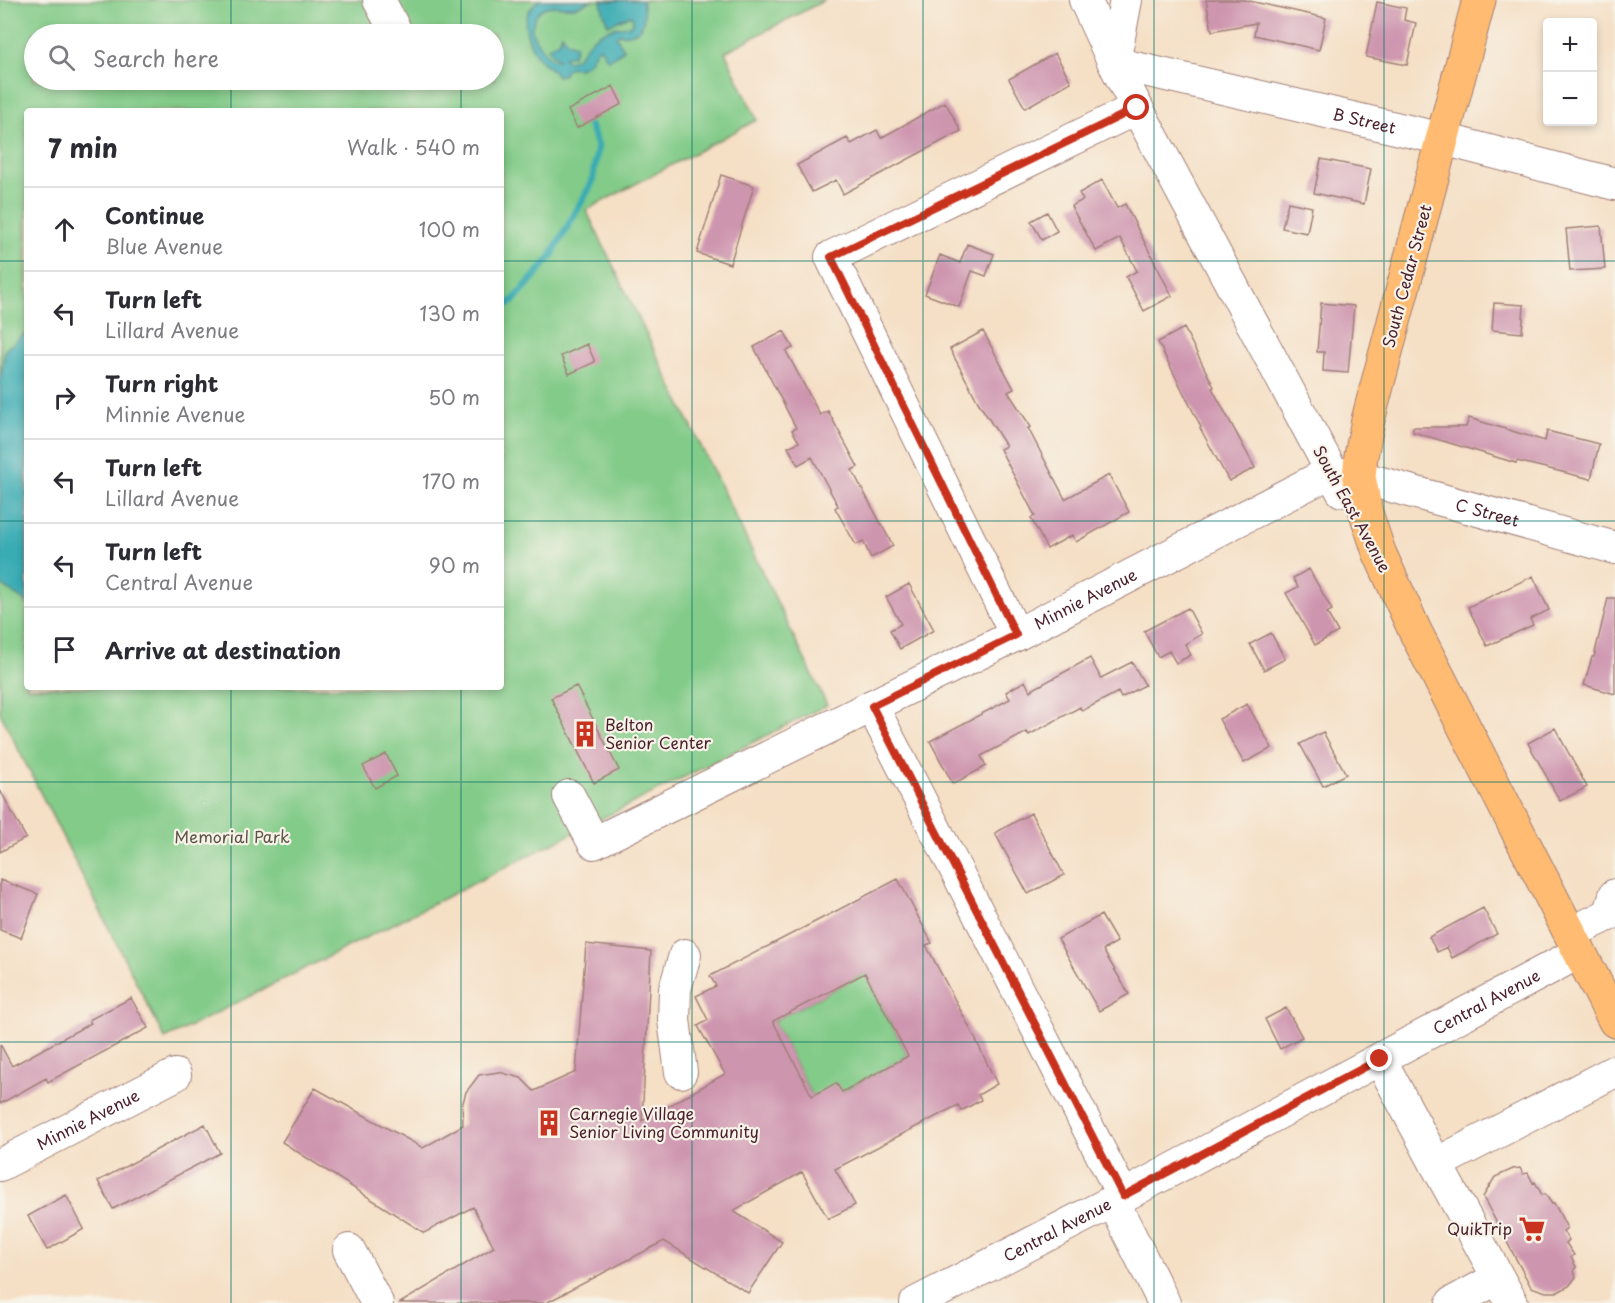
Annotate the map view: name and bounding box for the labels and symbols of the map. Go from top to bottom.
route start [1123,94,1149,120]
street label: B Street [1331,101,1399,139]
street label: South Cedar Street [1375,201,1437,350]
street label: South East Avenue [1308,441,1398,576]
street label: C Street [1453,491,1523,532]
street label: Minnie Avenue [1030,562,1141,635]
place label: Belton Senior Center [605,712,712,754]
building icon: Belton Senior Center [570,719,600,749]
park label: Memorial Park [174,824,290,848]
street label: Central Avenue [1428,963,1544,1040]
route end [1366,1045,1392,1071]
street label: Minnie Avenue [32,1082,143,1155]
place label: Carnegie Village Senior Living Community [569,1101,759,1143]
building icon: Carnegie Village Senior Living Community [534,1108,564,1138]
street label: Central Avenue [999,1191,1115,1267]
supermarket icon: QuikTrip [1517,1214,1547,1244]
place label: QuikTrip [1447,1216,1512,1240]

